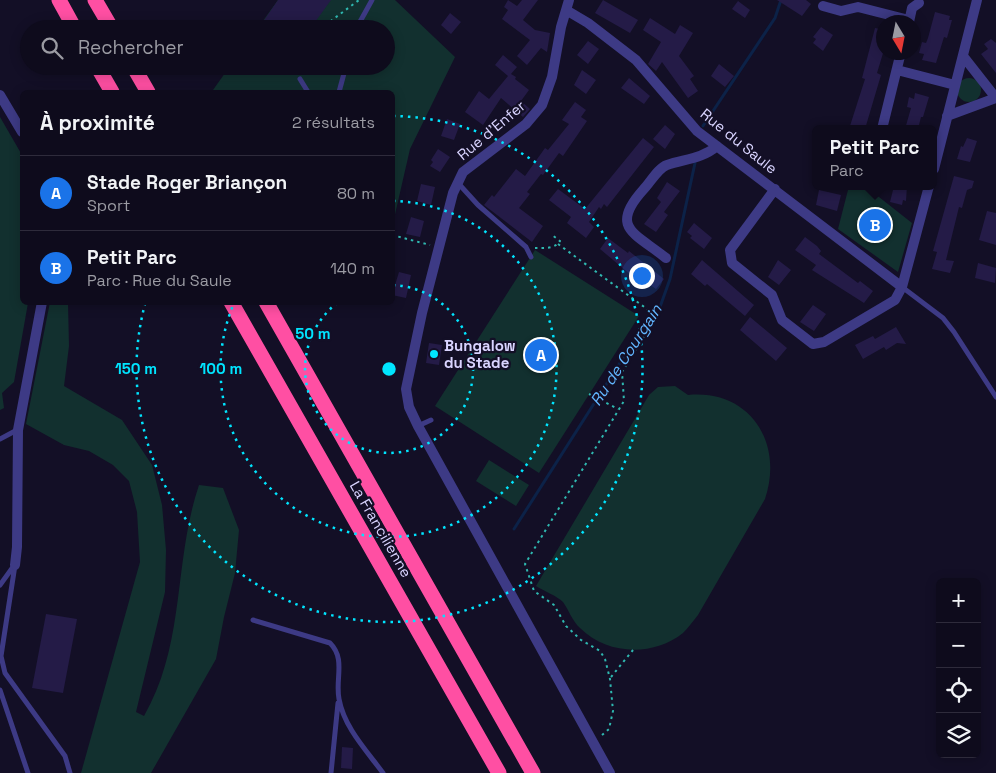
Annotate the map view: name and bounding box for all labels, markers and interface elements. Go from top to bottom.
north arrow [876,15,921,60]
search box [20,20,395,75]
icon: search [38,34,66,62]
text: Rechercher [78,35,184,60]
street label: Rue d'Enfer [453,96,529,164]
street label: Rue du Saule [697,104,781,178]
text: À proximité [40,109,155,136]
text: 2 résultats [292,112,375,133]
popup [812,125,937,190]
text: Petit Parc [830,135,919,160]
text: Parc [830,160,864,181]
text: Stade Roger Briançon [87,170,287,195]
text: A [51,183,61,204]
text: 80 m [337,183,375,204]
text: Sport [87,195,130,216]
pin: B [859,206,891,244]
text: Petit Parc [87,245,177,270]
text: B [51,258,61,279]
text: 140 m [330,258,375,279]
your location [629,263,655,289]
text: Parc · Rue du Saule [87,270,232,291]
water label: Ru de Courgain [585,299,667,410]
text: 50 m [295,324,331,343]
place label: Bungalow du Stade [444,336,516,372]
pin: A [525,336,557,374]
marker: Bungalow du Stade [428,348,440,360]
text: 150 m [115,359,157,378]
text: 100 m [200,359,242,378]
centre of rings [380,360,398,378]
street label: La Francilienne [346,477,416,581]
map controls [936,578,981,758]
button: + [936,578,981,623]
button: − [936,623,981,668]
button: locate [936,668,981,713]
button: layers [936,713,981,758]

